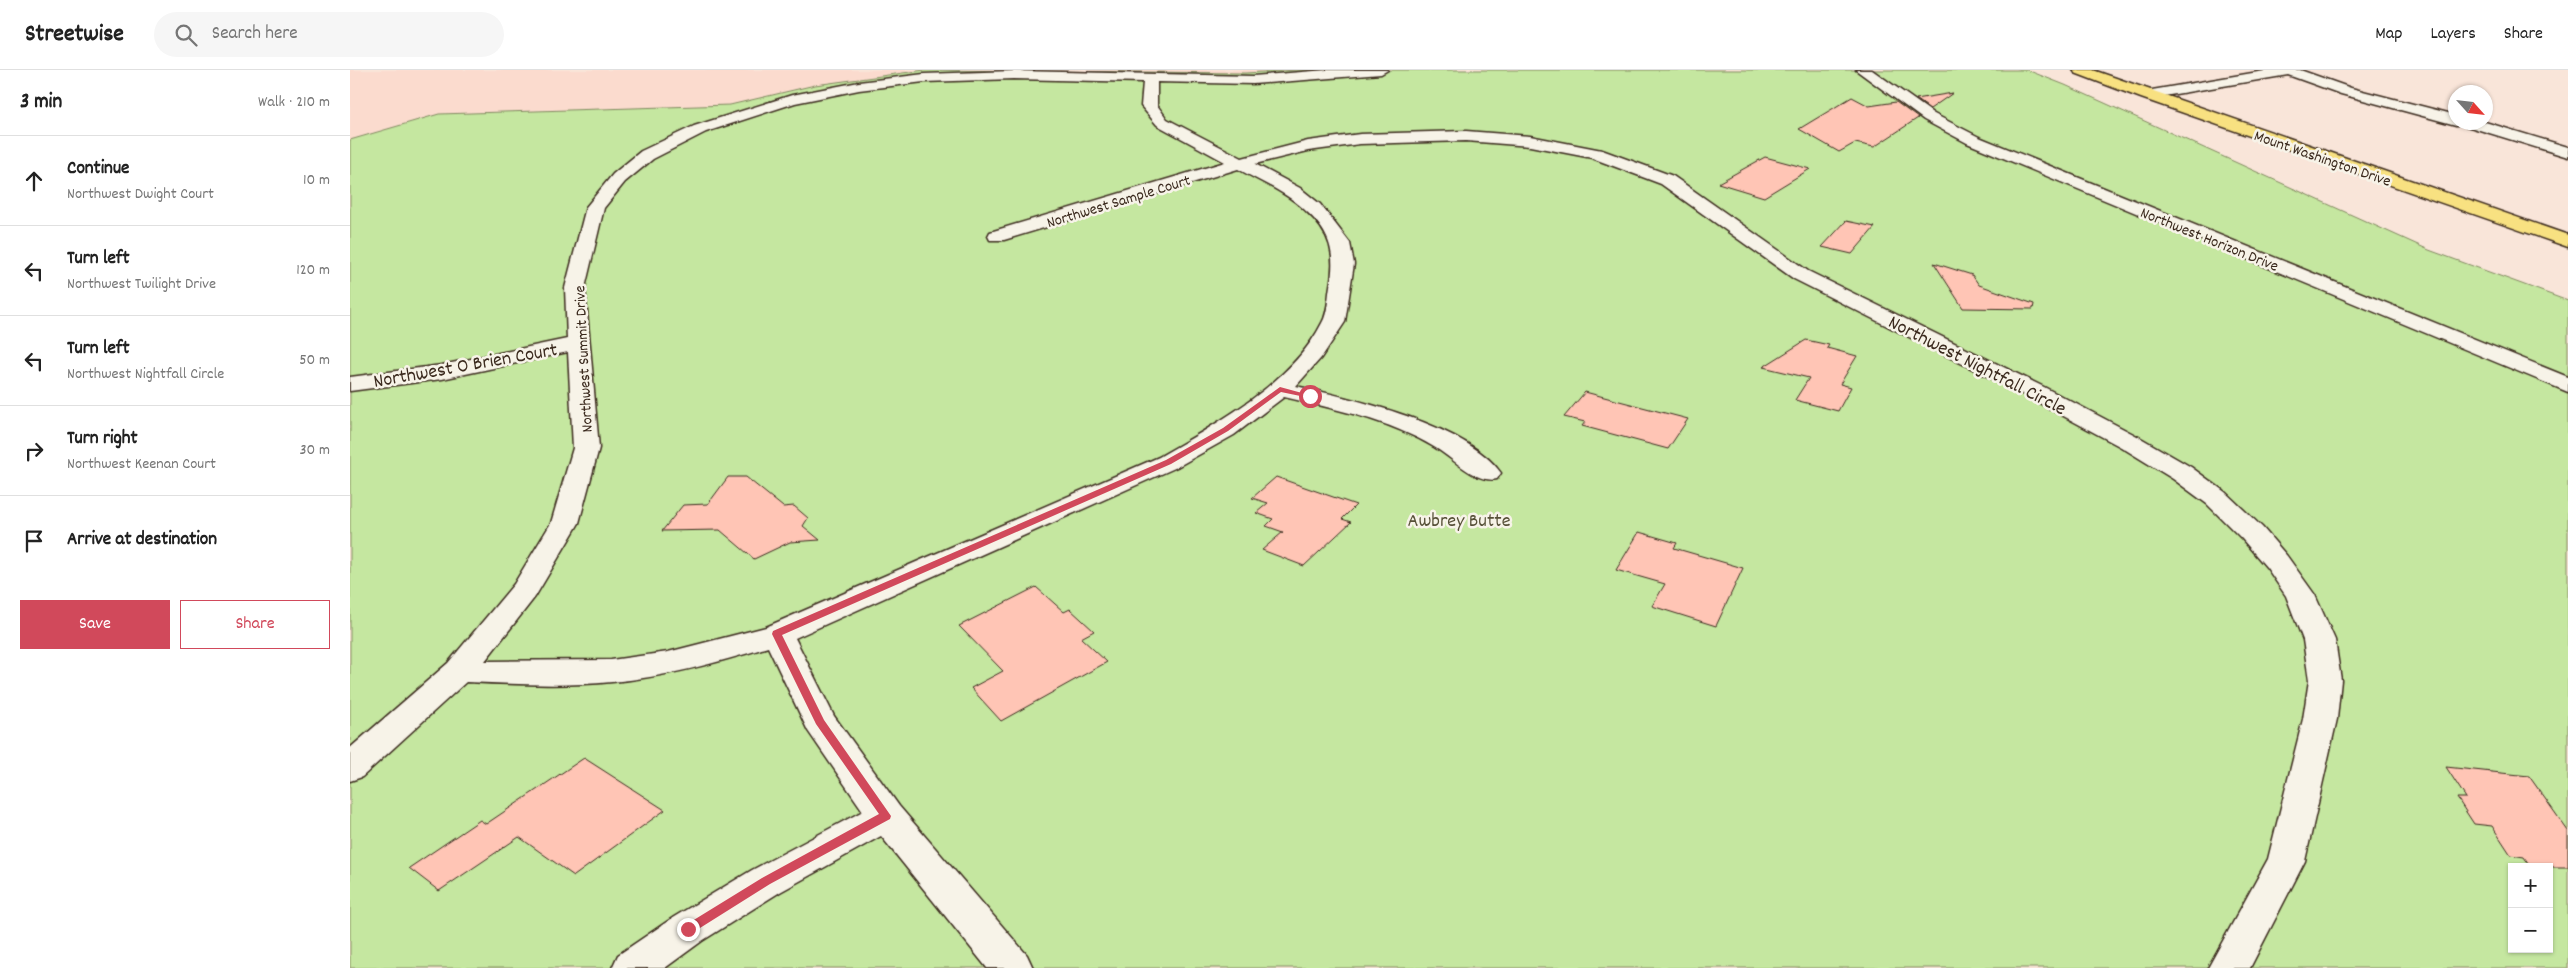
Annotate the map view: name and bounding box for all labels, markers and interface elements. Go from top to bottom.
search box [154,12,504,57]
text: Streetwise [25,18,124,52]
icon: search [172,21,200,49]
text: Search here [212,21,298,48]
text: Map [2375,22,2402,47]
text: Layers [2430,22,2476,47]
text: Share [2504,22,2543,47]
north arrow [2448,85,2493,130]
text: 3 min [20,88,62,118]
text: Walk · 210 m [258,91,330,114]
street label: Mount Washington Drive [2251,125,2394,194]
text: Continue [67,156,129,183]
icon: ahead [20,167,48,195]
text: 10 m [303,169,330,192]
street label: Northwest Sample Court [1044,170,1193,235]
text: Northwest Dwight Court [67,183,214,206]
street label: Northwest Horizon Drive [2137,202,2282,279]
text: Turn left [67,246,130,273]
icon: left [20,257,48,285]
text: 120 m [296,259,330,282]
text: Northwest Twilight Drive [67,273,216,296]
street label: Northwest Summit Drive [569,285,600,433]
street label: Northwest Nightfall Circle [1883,310,2071,424]
text: Turn left [67,336,130,363]
street label: Northwest O Brien Court [371,337,560,397]
icon: left [20,347,48,375]
text: 50 m [299,349,330,372]
text: Northwest Nightfall Circle [67,363,224,386]
route start [1299,385,1322,408]
text: Turn right [67,426,138,453]
icon: right [20,437,48,465]
text: 30 m [300,439,330,462]
text: Northwest Keenan Court [67,453,216,476]
park label: Awbrey Butte [1407,508,1511,536]
icon: arrive [20,527,48,555]
text: Arrive at destination [67,527,217,554]
button: Save [20,600,170,649]
button: Share [180,600,330,649]
map controls [2508,863,2553,953]
button: + [2508,863,2553,908]
button: − [2508,908,2553,953]
route end [677,918,700,941]

